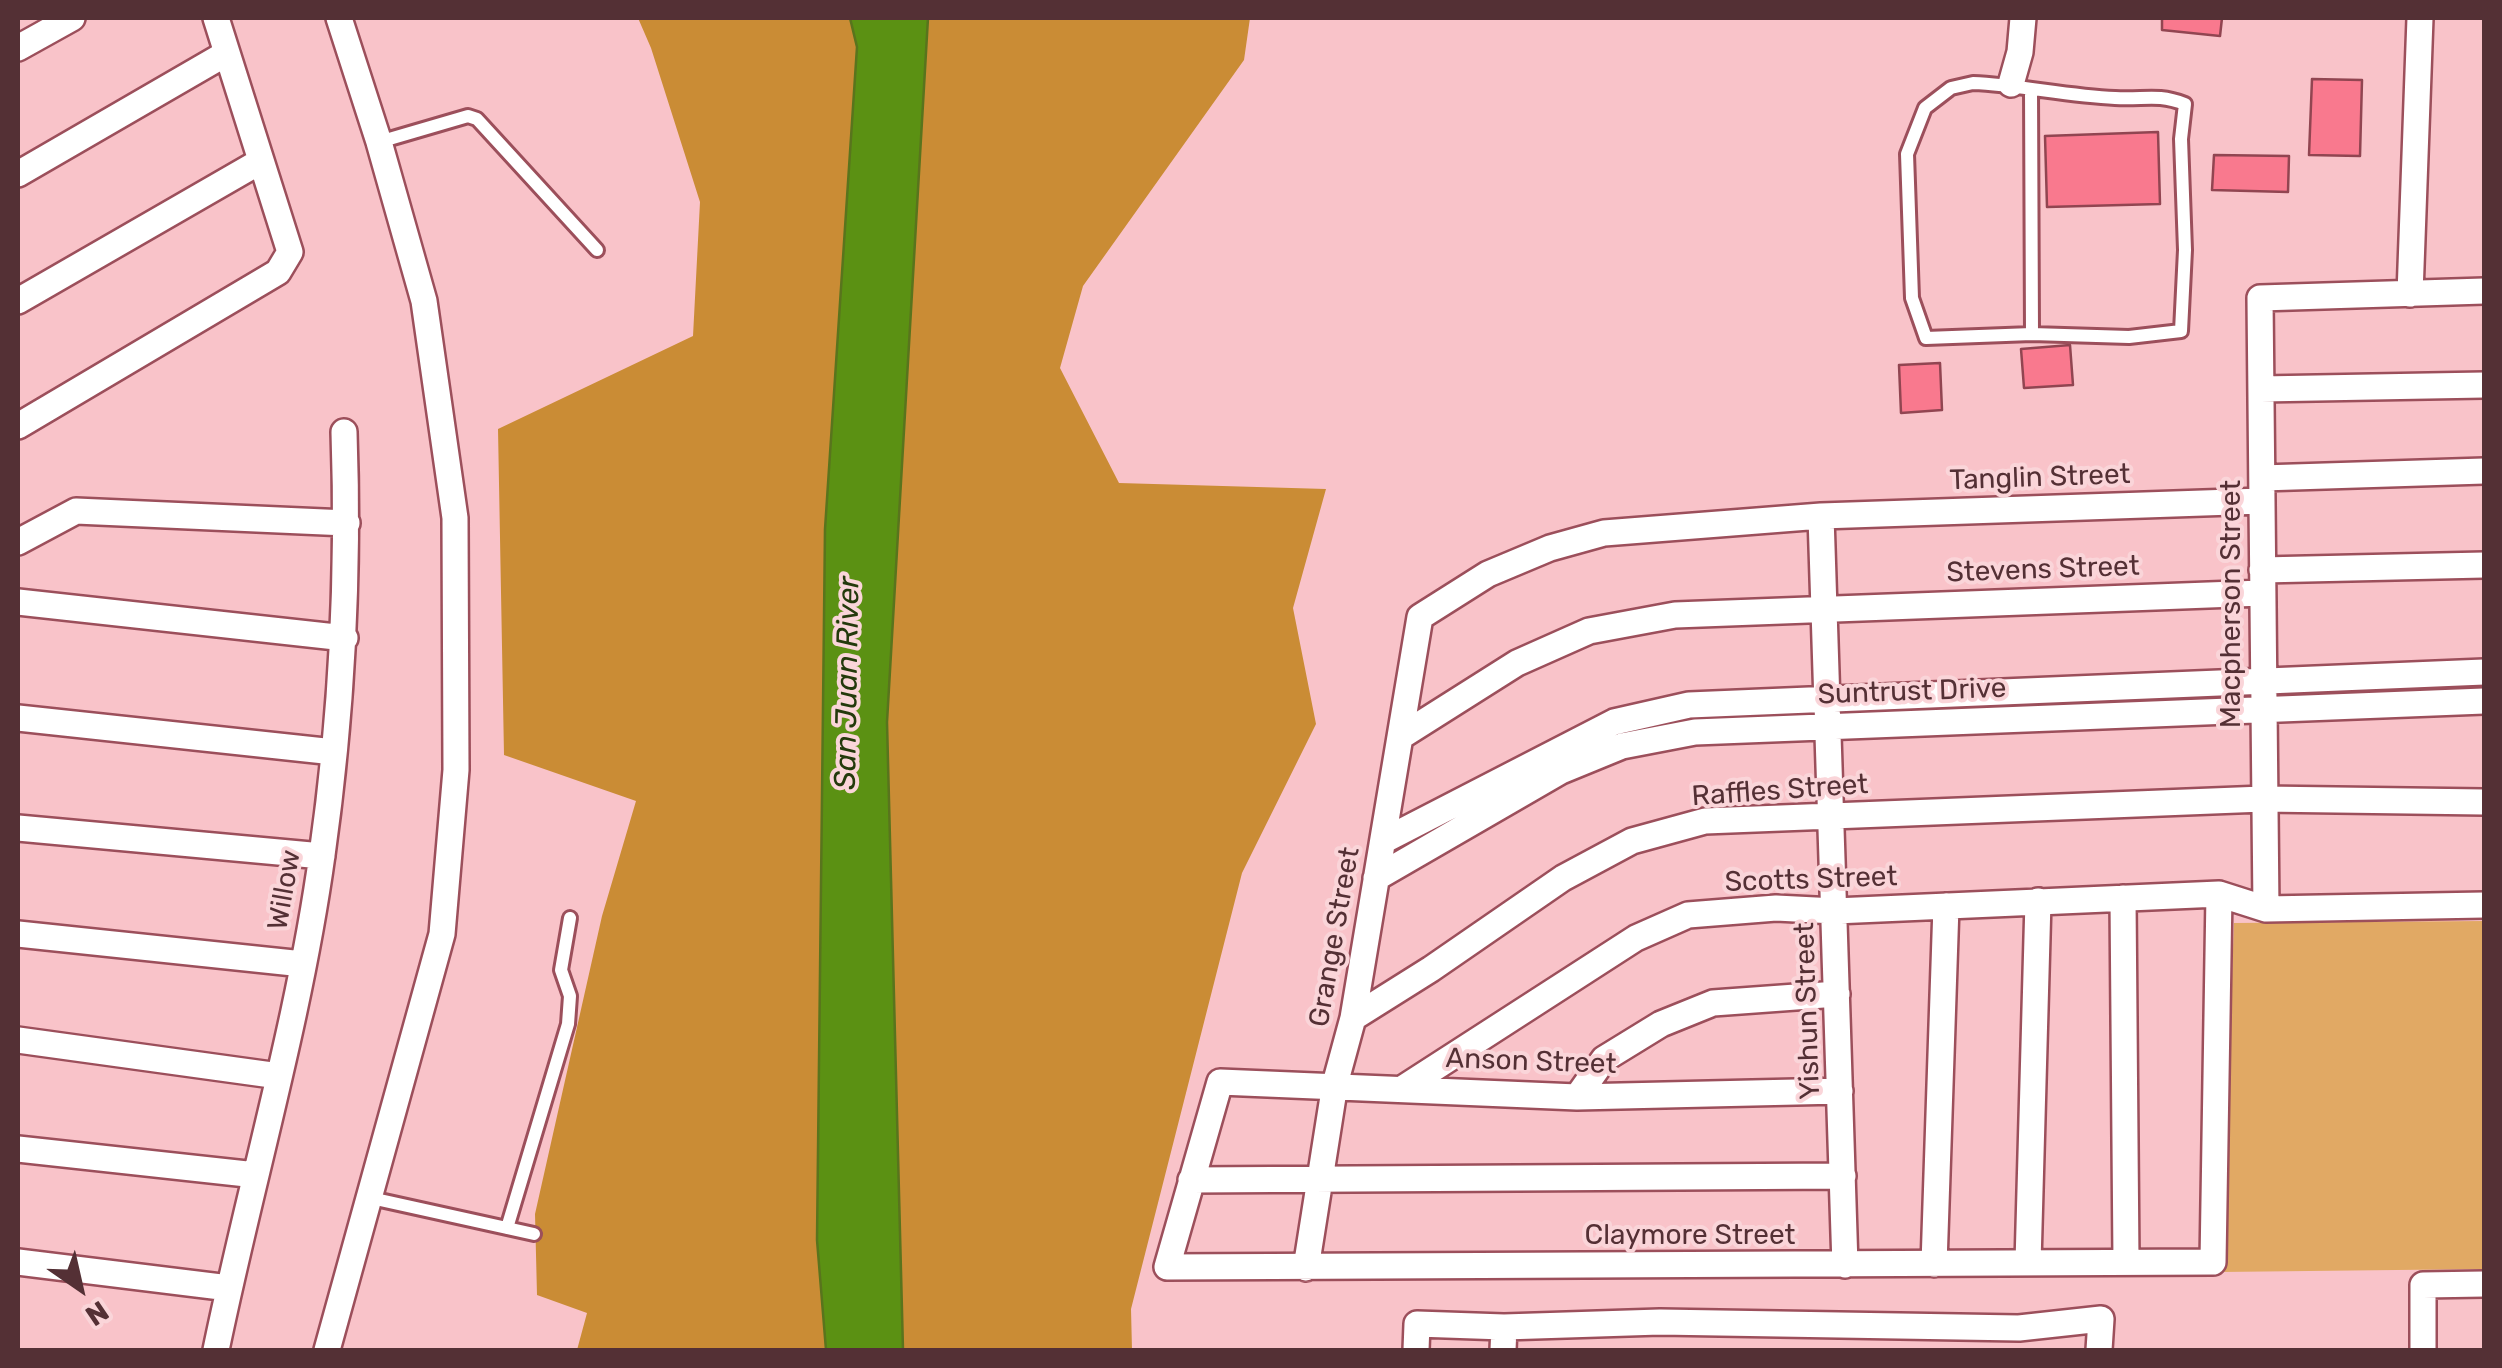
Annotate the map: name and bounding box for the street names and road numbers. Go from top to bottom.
street label: Tanglin Street [1949,458,2131,498]
street label: Macpherson Street [2215,480,2249,728]
street label: Stevens Street [1946,550,2140,590]
street label: Suntrust Drive [1817,672,2007,712]
street label: Raffles Street [1691,768,1869,814]
street label: Grange Street [1303,844,1367,1030]
street label: Willow [261,847,309,933]
street label: Scotts Street [1724,860,1898,900]
street label: Yishun Street [1788,922,1828,1100]
street label: Anson Street [1445,1042,1617,1082]
street label: Claymore Street [1585,1219,1795,1253]

